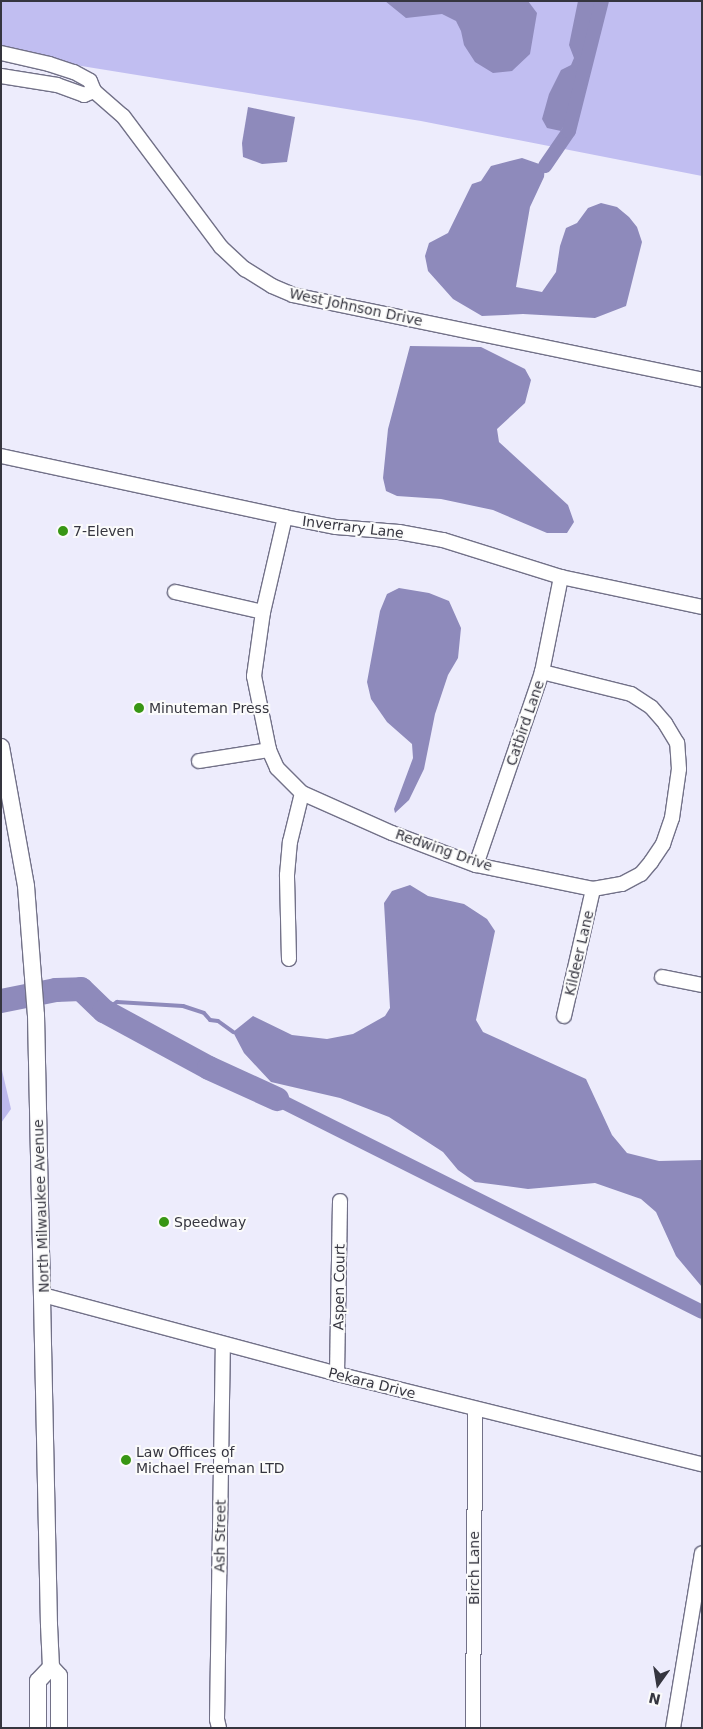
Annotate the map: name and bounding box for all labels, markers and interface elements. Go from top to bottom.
street label: West Johnson Drive [288,285,424,329]
street label: Inverrary Lane [301,512,405,542]
place label: 7-Eleven [73,523,134,539]
marker: 7-Eleven [57,525,69,537]
street label: Catbird Lane [503,678,547,768]
place label: Minuteman Press [149,700,269,716]
marker: Minuteman Press [133,702,145,714]
street label: Redwing Drive [393,826,495,874]
street label: Kildeer Lane [561,909,597,997]
street label: North Milwaukee Avenue [30,1119,52,1293]
place label: Speedway [174,1214,246,1230]
marker: Speedway [158,1216,170,1228]
street label: Aspen Court [330,1244,348,1330]
street label: Pekara Drive [327,1364,417,1402]
place label: Law Offices of Michael Freeman LTD [136,1444,285,1476]
marker: Law Offices of Michael Freeman LTD [120,1454,132,1466]
street label: Ash Street [211,1499,229,1573]
street label: Birch Lane [466,1531,482,1605]
north arrow [633,1659,683,1709]
text: N [647,1690,662,1708]

